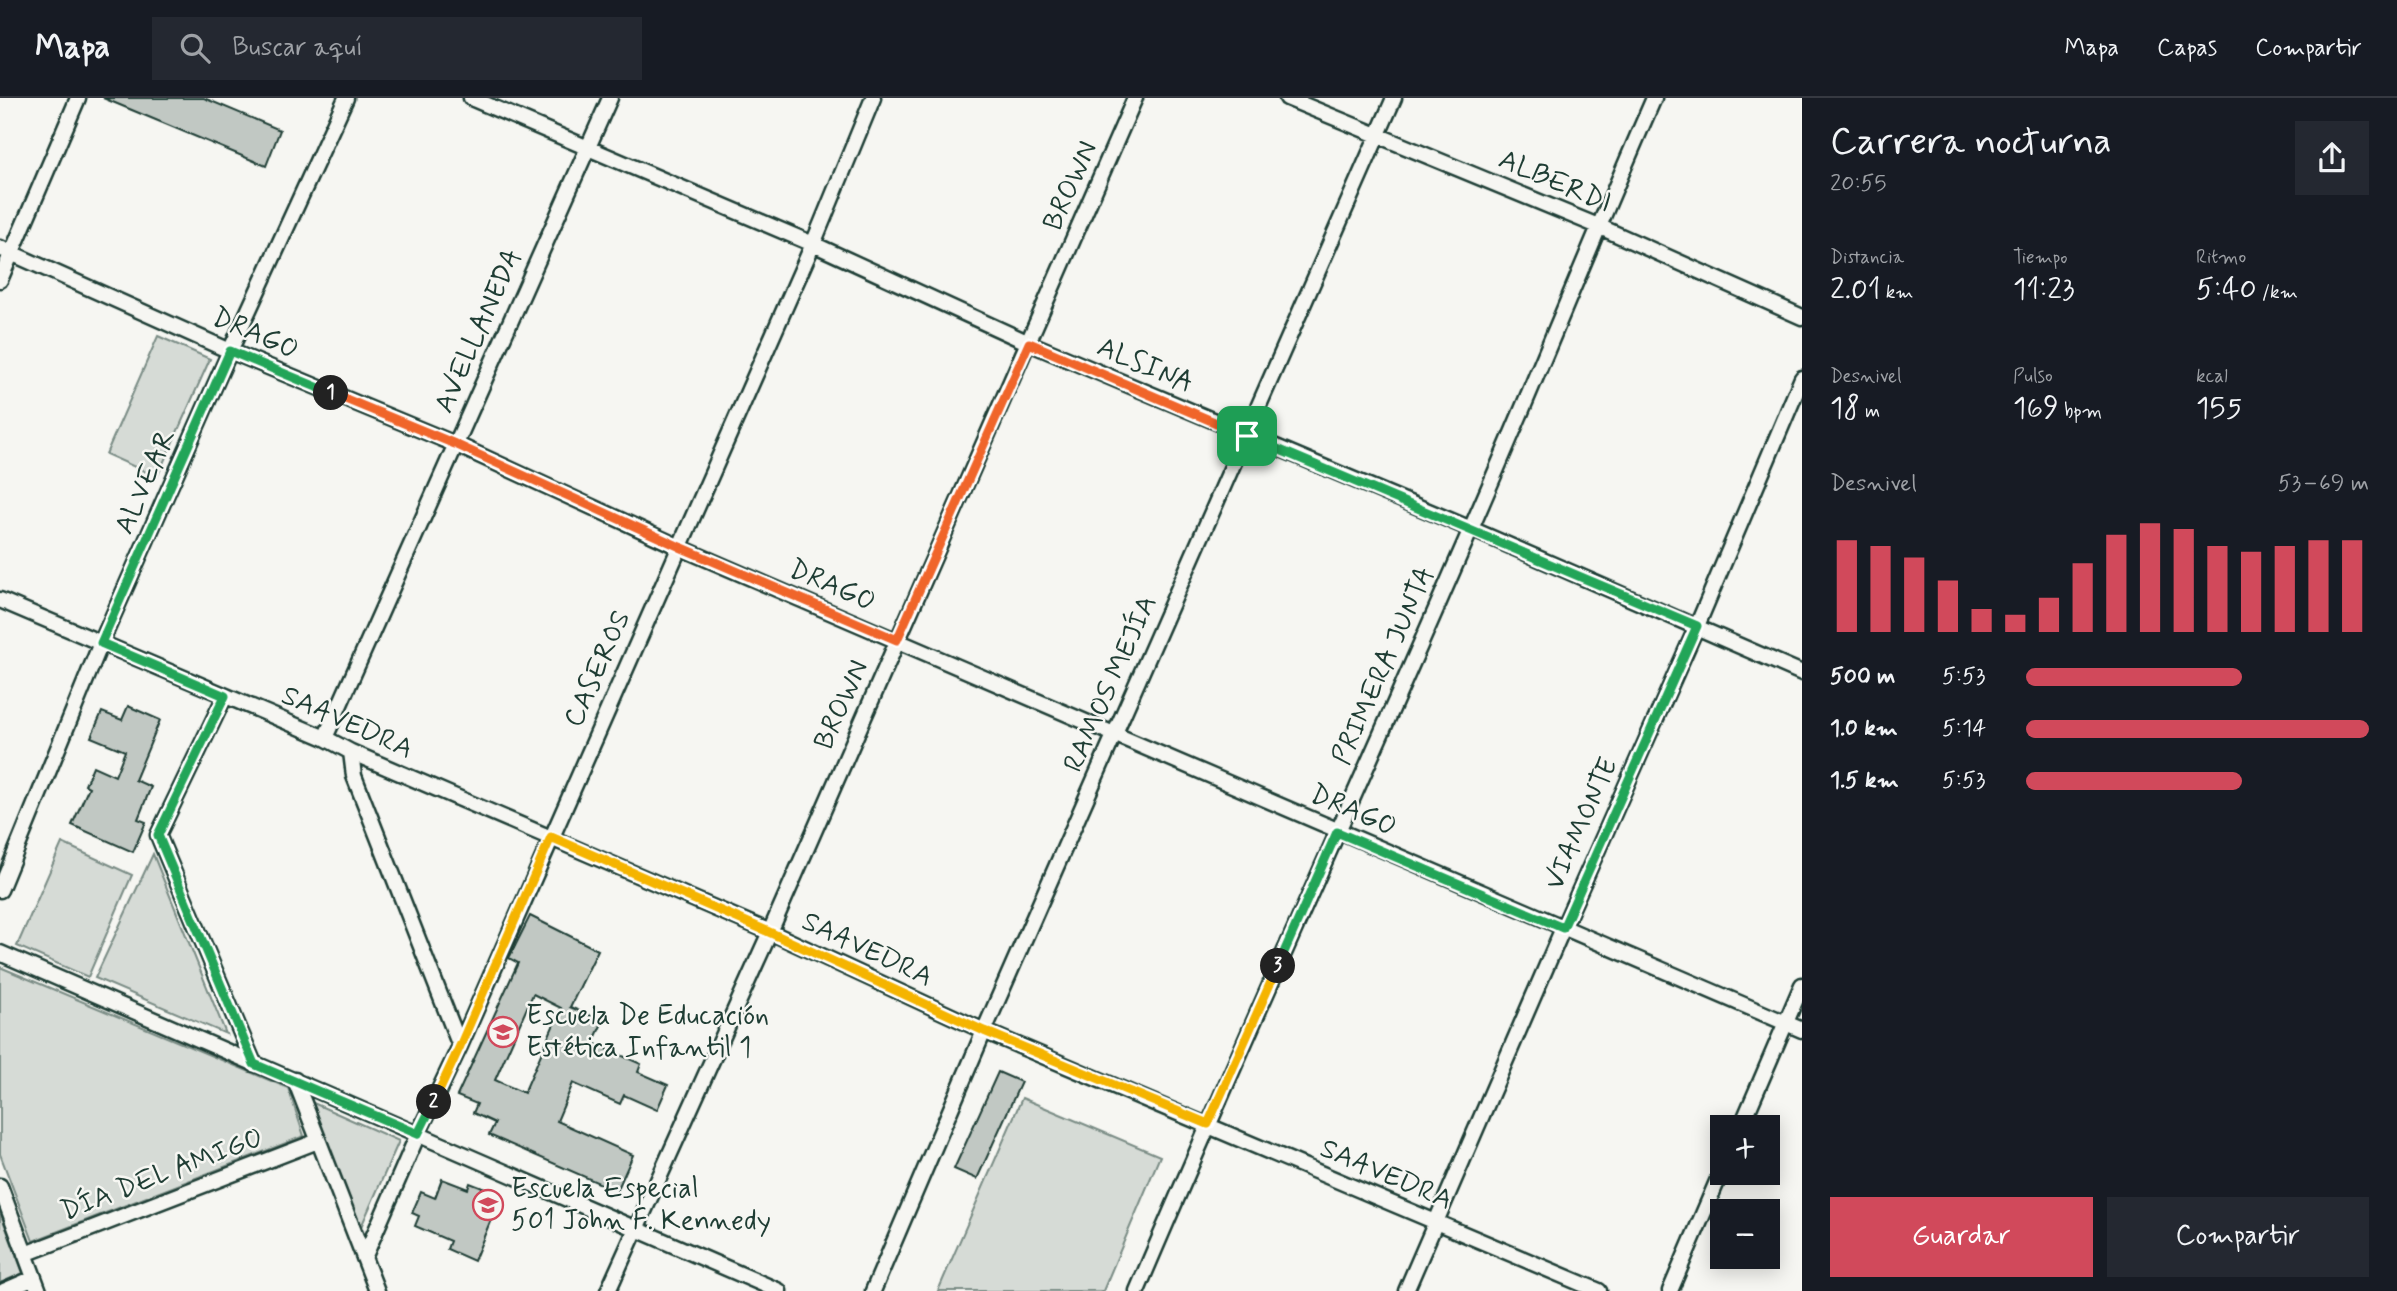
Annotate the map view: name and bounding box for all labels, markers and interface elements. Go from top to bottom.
search box [152,17,642,80]
text: Mapa [35,26,110,70]
icon: search [176,29,214,67]
text: Buscar aquí [232,31,363,65]
text: Mapa [2064,33,2119,64]
text: Capas [2157,33,2217,64]
text: Compartir [2255,33,2362,64]
text: Carrera nocturna [1830,118,2112,167]
button: share [2295,121,2369,195]
street label: BROWN [1035,135,1107,237]
street label: ALBERDI [1493,142,1617,222]
text: 20:55 [1830,169,1887,199]
street label: AVELLANEDA [426,243,532,419]
text: Distancia [1830,245,1904,270]
text: Tiempo [2013,245,2068,270]
text: Ritmo [2196,245,2246,270]
text: 2.01 [1830,270,1881,309]
text: 11:23 [2013,270,2075,309]
text: 5:40 [2196,270,2257,309]
text: km [1881,280,1913,305]
text: /km [2257,280,2298,305]
street label: DRAGO [206,299,304,369]
street label: ALSINA [1091,329,1199,403]
text: Desnivel [1830,364,1902,389]
text: Pulso [2013,364,2053,389]
text: kcal [2196,364,2228,389]
pin: 1 [314,376,348,410]
text: 1 [326,380,335,405]
text: 18 [1830,389,1860,428]
text: 169 [2013,389,2059,428]
text: 155 [2196,389,2242,428]
text: m [1860,399,1880,424]
text: bpm [2059,399,2102,424]
pin [1217,406,1277,466]
icon: arrive [1228,417,1266,455]
street label: ALVEAR [107,424,185,540]
text: Desnivel [1830,469,1917,499]
text: 53–69 m [2278,469,2369,499]
street label: DRAGO [783,551,881,621]
street label: PRIMERA JUNTA [1324,561,1444,771]
street label: RAMOS MEJÍA [1055,589,1167,778]
street label: CASEROS [556,605,640,733]
street label: BROWN [806,654,878,756]
text: 500 m [1830,662,1895,692]
text: 5:53 [1942,662,1985,692]
street label: SAAVEDRA [275,678,419,768]
text: 1.0 km [1830,714,1898,744]
text: 5:14 [1942,714,1986,744]
street label: VIAMONTE [1536,752,1628,896]
text: 1.5 km [1830,766,1899,796]
text: 5:53 [1942,766,1985,796]
street label: DRAGO [1304,776,1402,846]
street label: SAAVEDRA [796,904,938,996]
pin: 3 [1260,948,1296,984]
text: 3 [1273,953,1282,978]
place label: Escuela De Educación Estética Infantil 1 [526,998,769,1067]
school or university icon: Escuela De Educación Estética Infantil 1 [486,1015,520,1049]
pin: 2 [416,1084,452,1119]
text: 2 [429,1089,438,1114]
map controls [1710,1115,1780,1269]
button: + [1710,1115,1780,1185]
street label: DÍA DEL AMIGO [55,1118,268,1231]
street label: SAAVEDRA [1314,1131,1458,1219]
place label: Escuela Especial 501 John F. Kennedy [511,1171,771,1240]
school or university icon: Escuela Especial 501 John F. Kennedy [471,1188,505,1222]
button: Guardar [1830,1197,2093,1277]
button: Compartir [2107,1197,2369,1277]
button: − [1710,1199,1780,1269]

